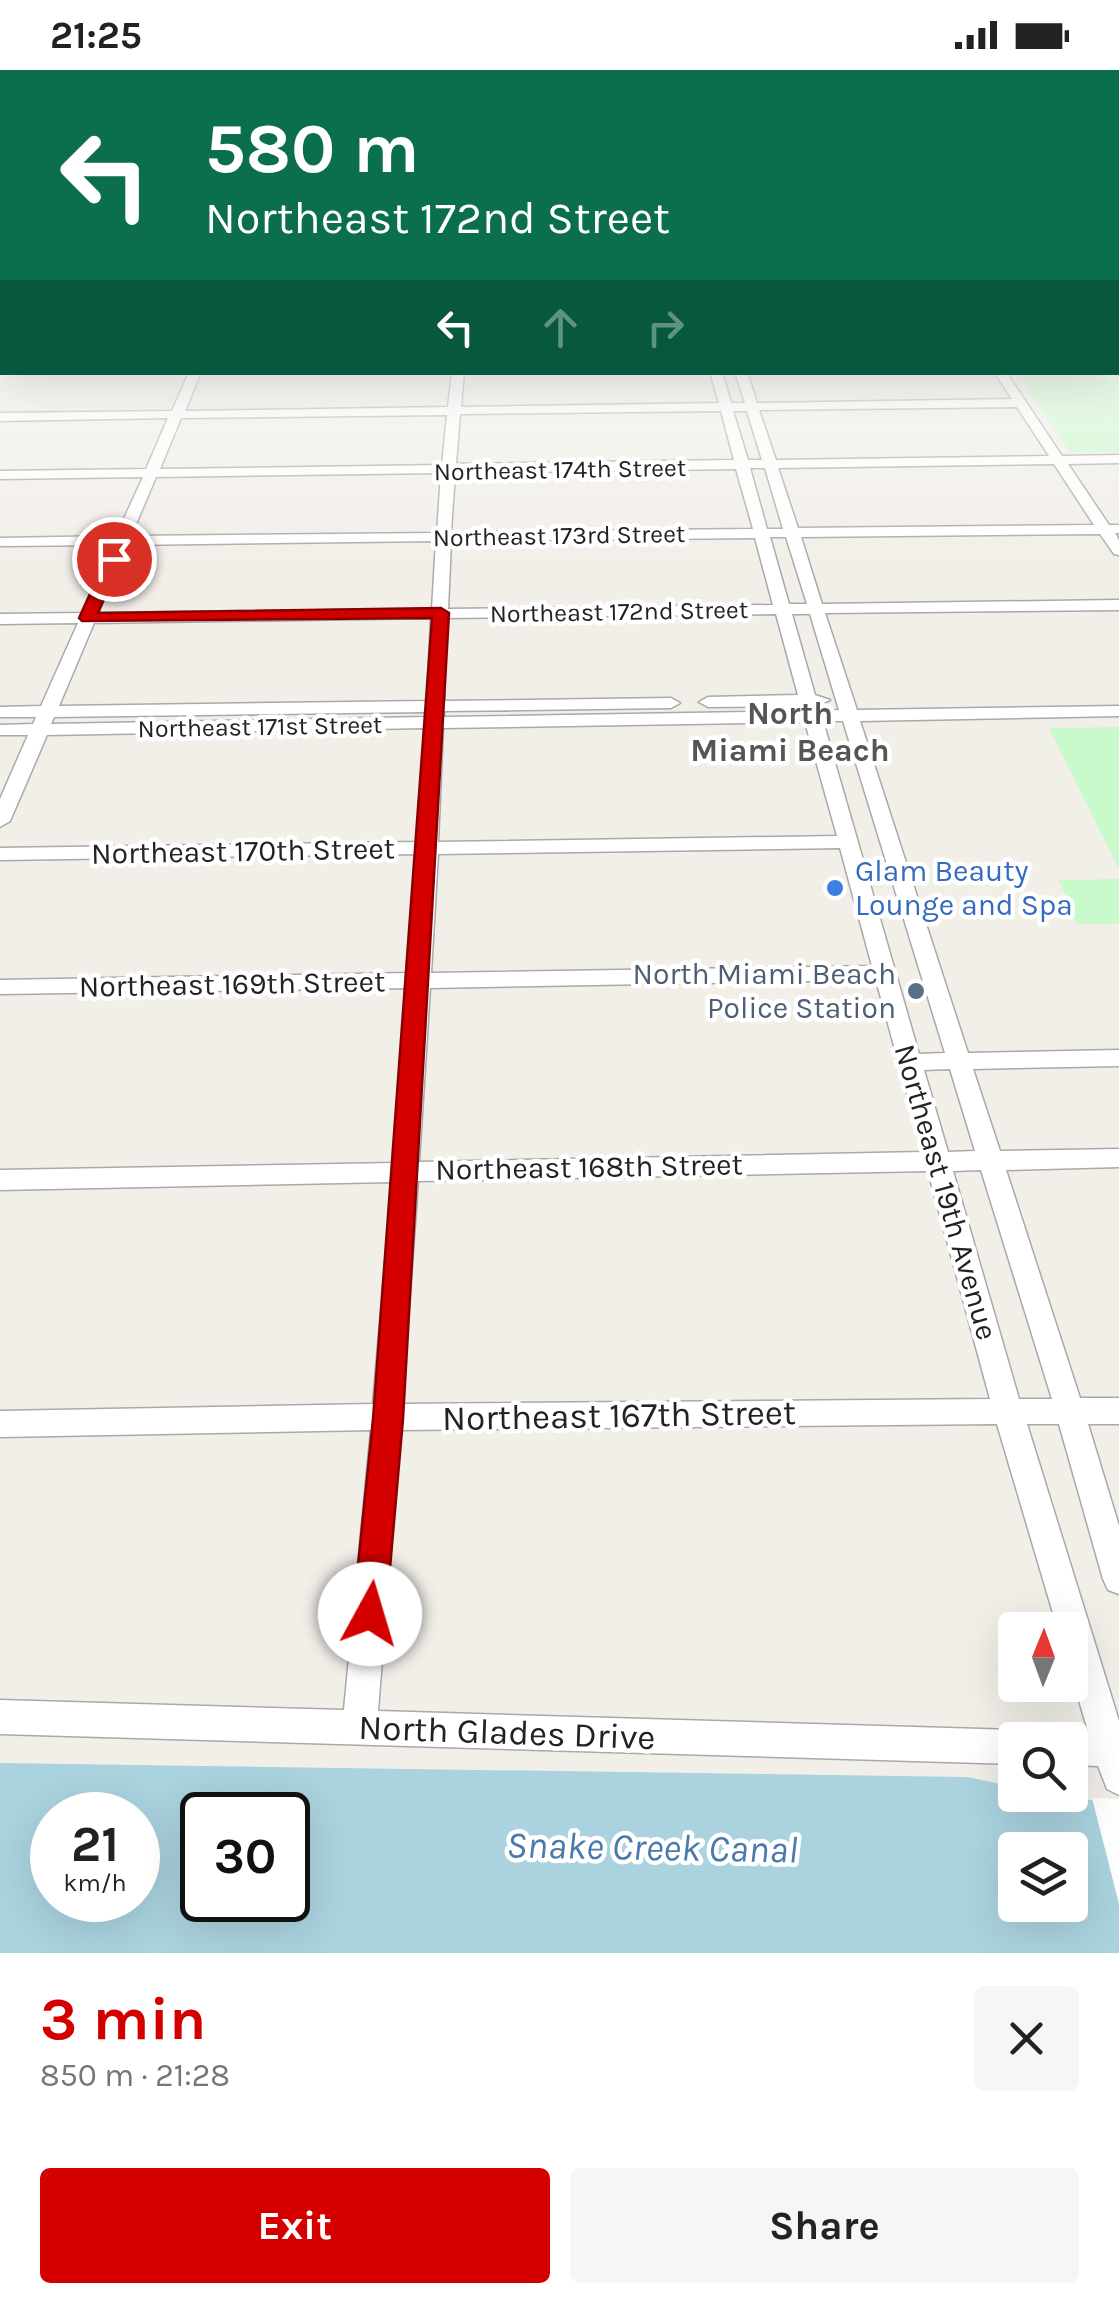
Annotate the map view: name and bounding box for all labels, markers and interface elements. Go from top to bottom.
text: 21:25 [50,13,142,58]
text: 580 m [205,108,419,190]
icon: left [40,110,170,240]
text: Northeast 172nd Street [205,192,670,244]
icon: left [428,300,483,355]
icon: ahead [533,300,588,355]
icon: right [638,300,693,355]
street label: Northeast 174th Street [434,453,686,486]
pin [72,517,157,602]
street label: Northeast 173rd Street [433,519,686,552]
icon: arrive [87,532,142,587]
street label: Northeast 172nd Street [490,595,748,628]
district label: North Miami Beach [690,695,890,769]
street label: Northeast 171st Street [137,710,383,743]
street label: Northeast 170th Street [91,830,395,872]
place label: Glam Beauty Lounge and Spa [855,853,1073,923]
marker: Glam Beauty Lounge and Spa [824,877,846,899]
place label: North Miami Beach Police Station [633,956,896,1026]
street label: Northeast 169th Street [78,963,386,1005]
marker: North Miami Beach Police Station [905,980,927,1002]
street label: Northeast 19th Avenue [887,1040,1005,1344]
street label: Northeast 168th Street [435,1146,743,1188]
street label: Northeast 167th Street [442,1392,796,1439]
position arrow [318,1562,422,1666]
north arrow [998,1612,1088,1702]
map controls [998,1612,1088,1922]
street label: North Glades Drive [358,1707,656,1758]
button: search [998,1722,1088,1812]
speed limit sign: 30 [180,1792,310,1922]
text: 21 [71,1815,119,1874]
water label: Snake Creek Canal [506,1822,798,1873]
button: layers [998,1832,1088,1922]
text: km/h [63,1868,127,1897]
text: 3 min [40,1984,207,2054]
button: close [974,1986,1079,2091]
text: 850 m · 21:28 [40,2057,230,2094]
button: Exit [40,2168,550,2283]
button: Share [570,2168,1079,2283]

